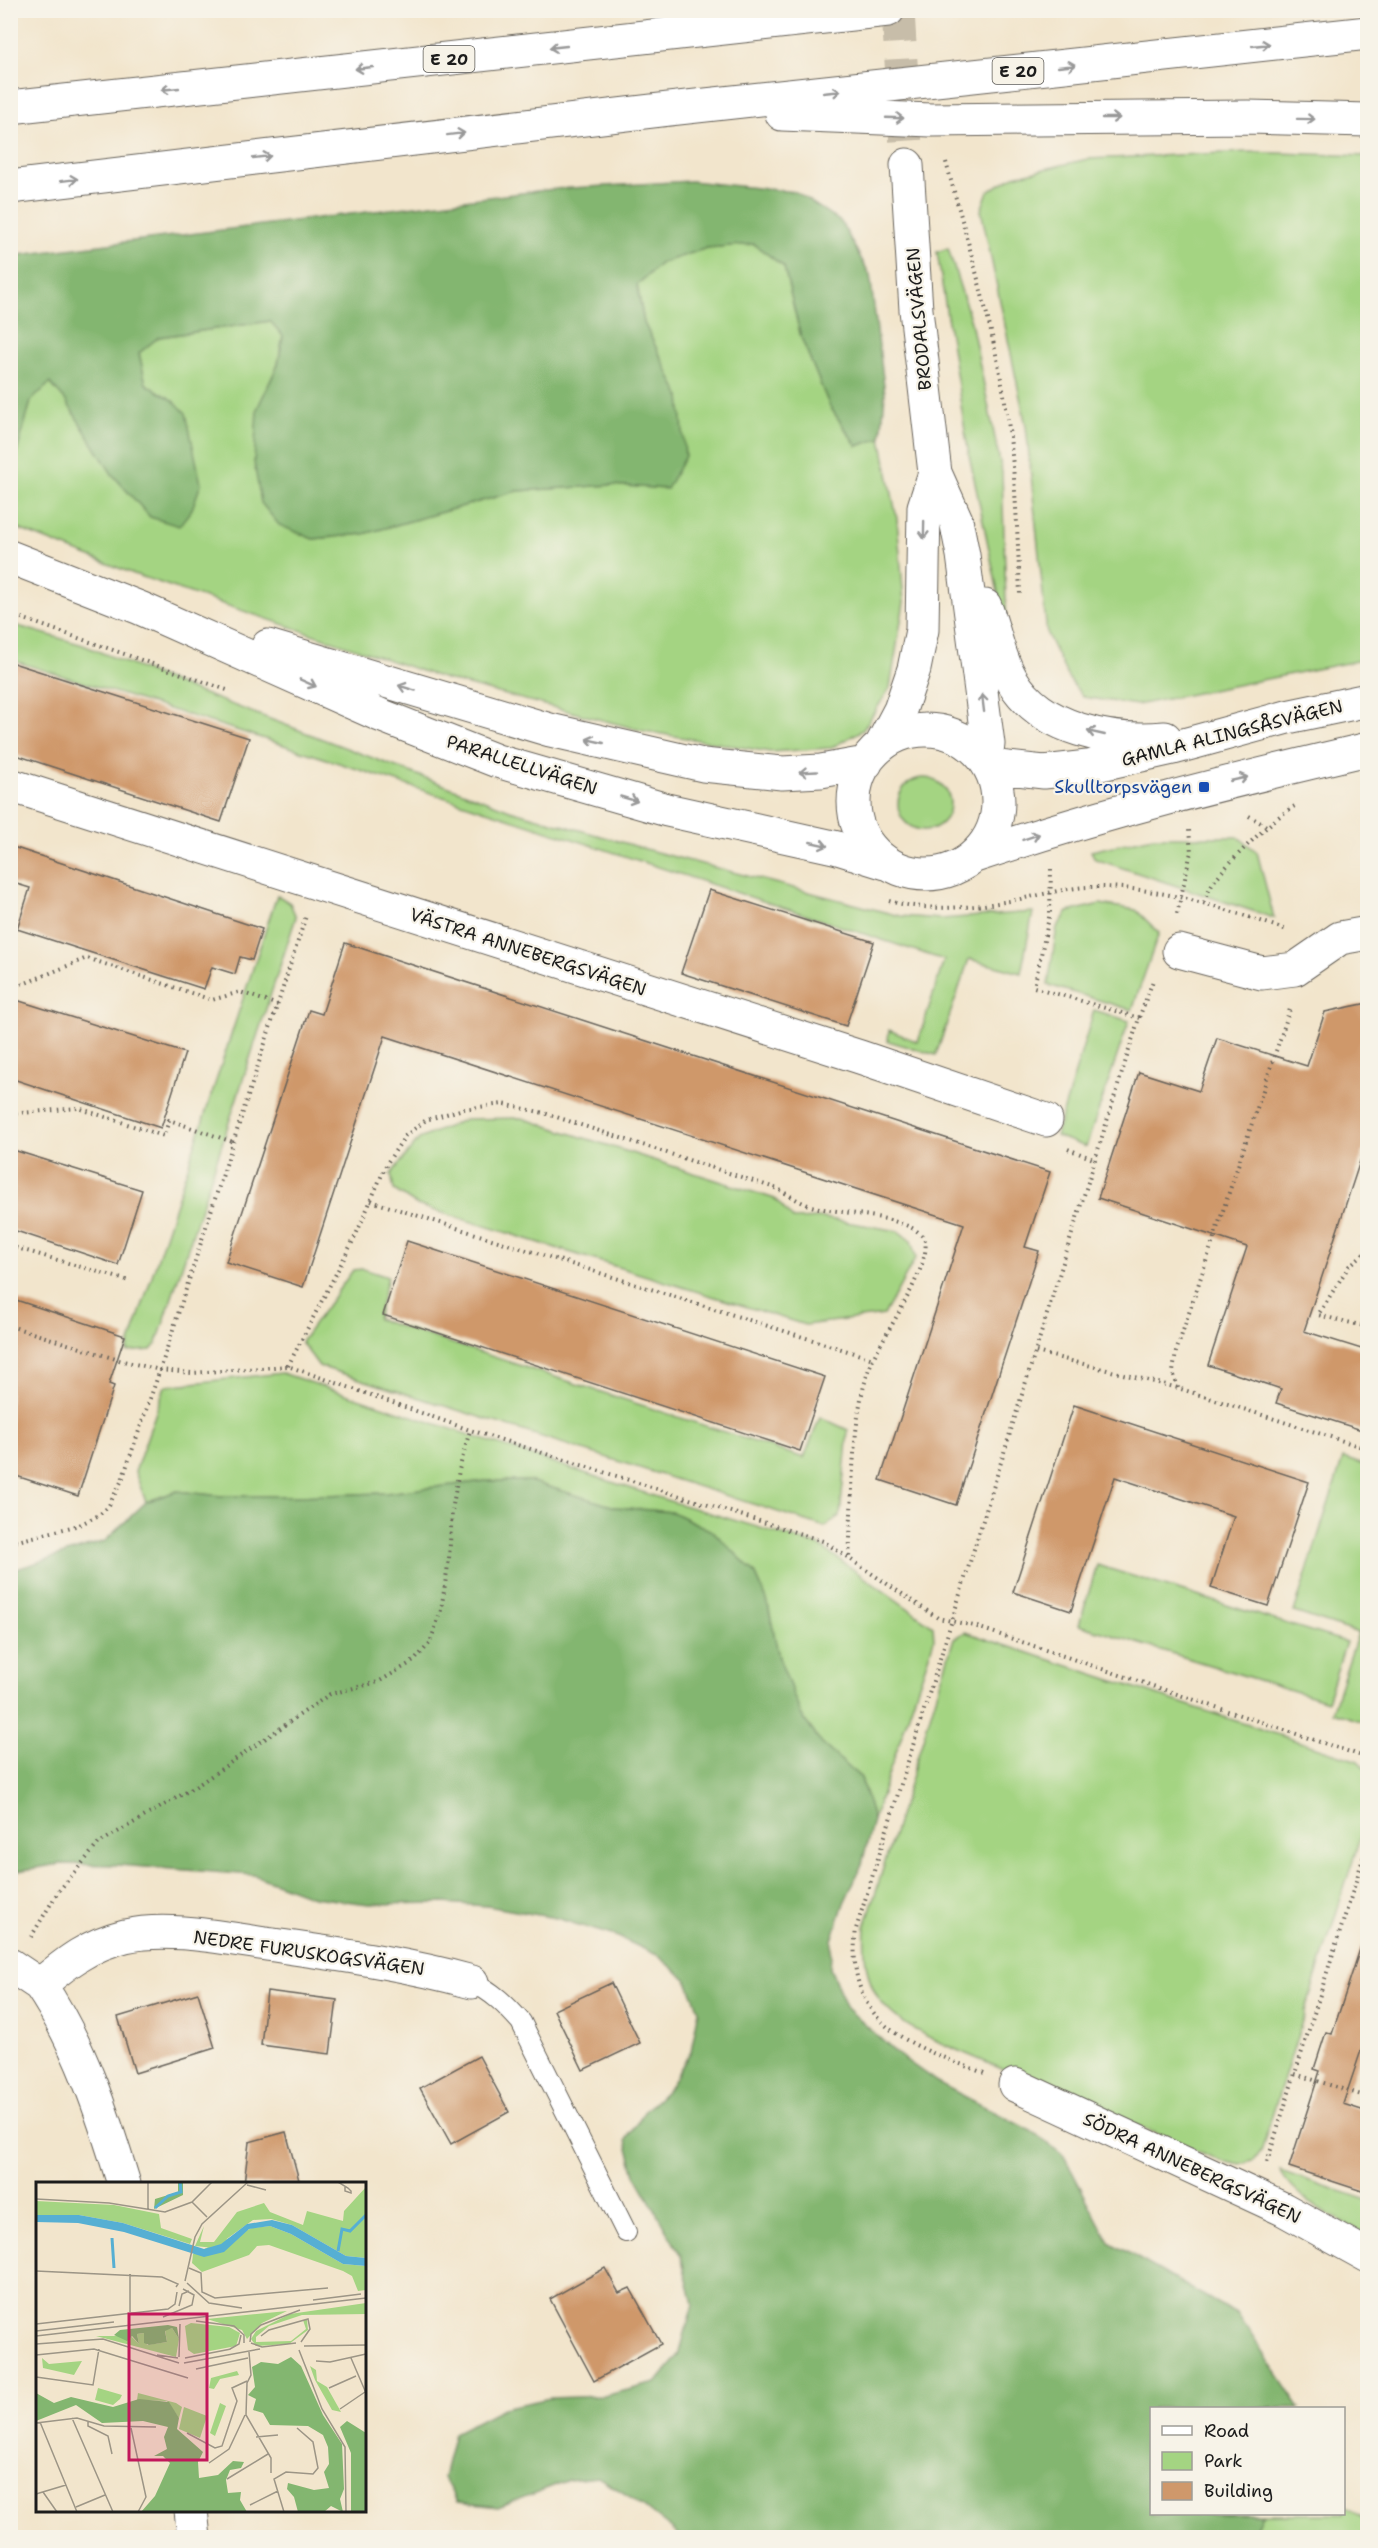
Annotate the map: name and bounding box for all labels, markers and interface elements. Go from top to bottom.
one-way arrow [1251,39,1270,50]
one-way arrow [549,42,569,53]
road number: E 20 [424,46,474,72]
road number: E 20 [992,58,1044,84]
one-way arrow [1057,60,1077,71]
one-way arrow [355,63,375,74]
one-way arrow [161,84,181,95]
one-way arrow [821,86,841,97]
one-way arrow [1101,112,1121,124]
one-way arrow [885,113,905,124]
one-way arrow [1296,113,1316,124]
one-way arrow [445,129,465,140]
one-way arrow [252,151,272,162]
one-way arrow [58,174,78,185]
street label: BRODALSVÄGEN [901,247,937,391]
one-way arrow [918,519,930,539]
one-way arrow [299,678,317,689]
one-way arrow [398,682,417,693]
one-way arrow [977,694,988,713]
street label: GAMLA ALINGSÅSVÄGEN [1119,694,1345,772]
one-way arrow [1087,727,1107,738]
street label: PARALLELLVÄGEN [444,729,600,801]
one-way arrow [586,734,605,746]
one-way arrow [798,767,818,778]
one-way arrow [1229,772,1248,784]
place label: Skulltorpsvägen [1054,775,1192,799]
marker: Skulltorpsvägen [1197,780,1211,794]
one-way arrow [619,794,638,805]
one-way arrow [1021,831,1040,842]
one-way arrow [809,839,828,850]
street label: VÄSTRA ANNEBERGSVÄGEN [407,902,649,1002]
street label: NEDRE FURUSKOGSVÄGEN [192,1925,426,1981]
street label: SÖDRA ANNEBERGSVÄGEN [1079,2107,1305,2229]
inset map [36,2182,366,2512]
legend [1150,2407,1345,2515]
text: Road [1204,2419,1249,2443]
text: Park [1204,2449,1243,2473]
text: Building [1204,2479,1273,2503]

